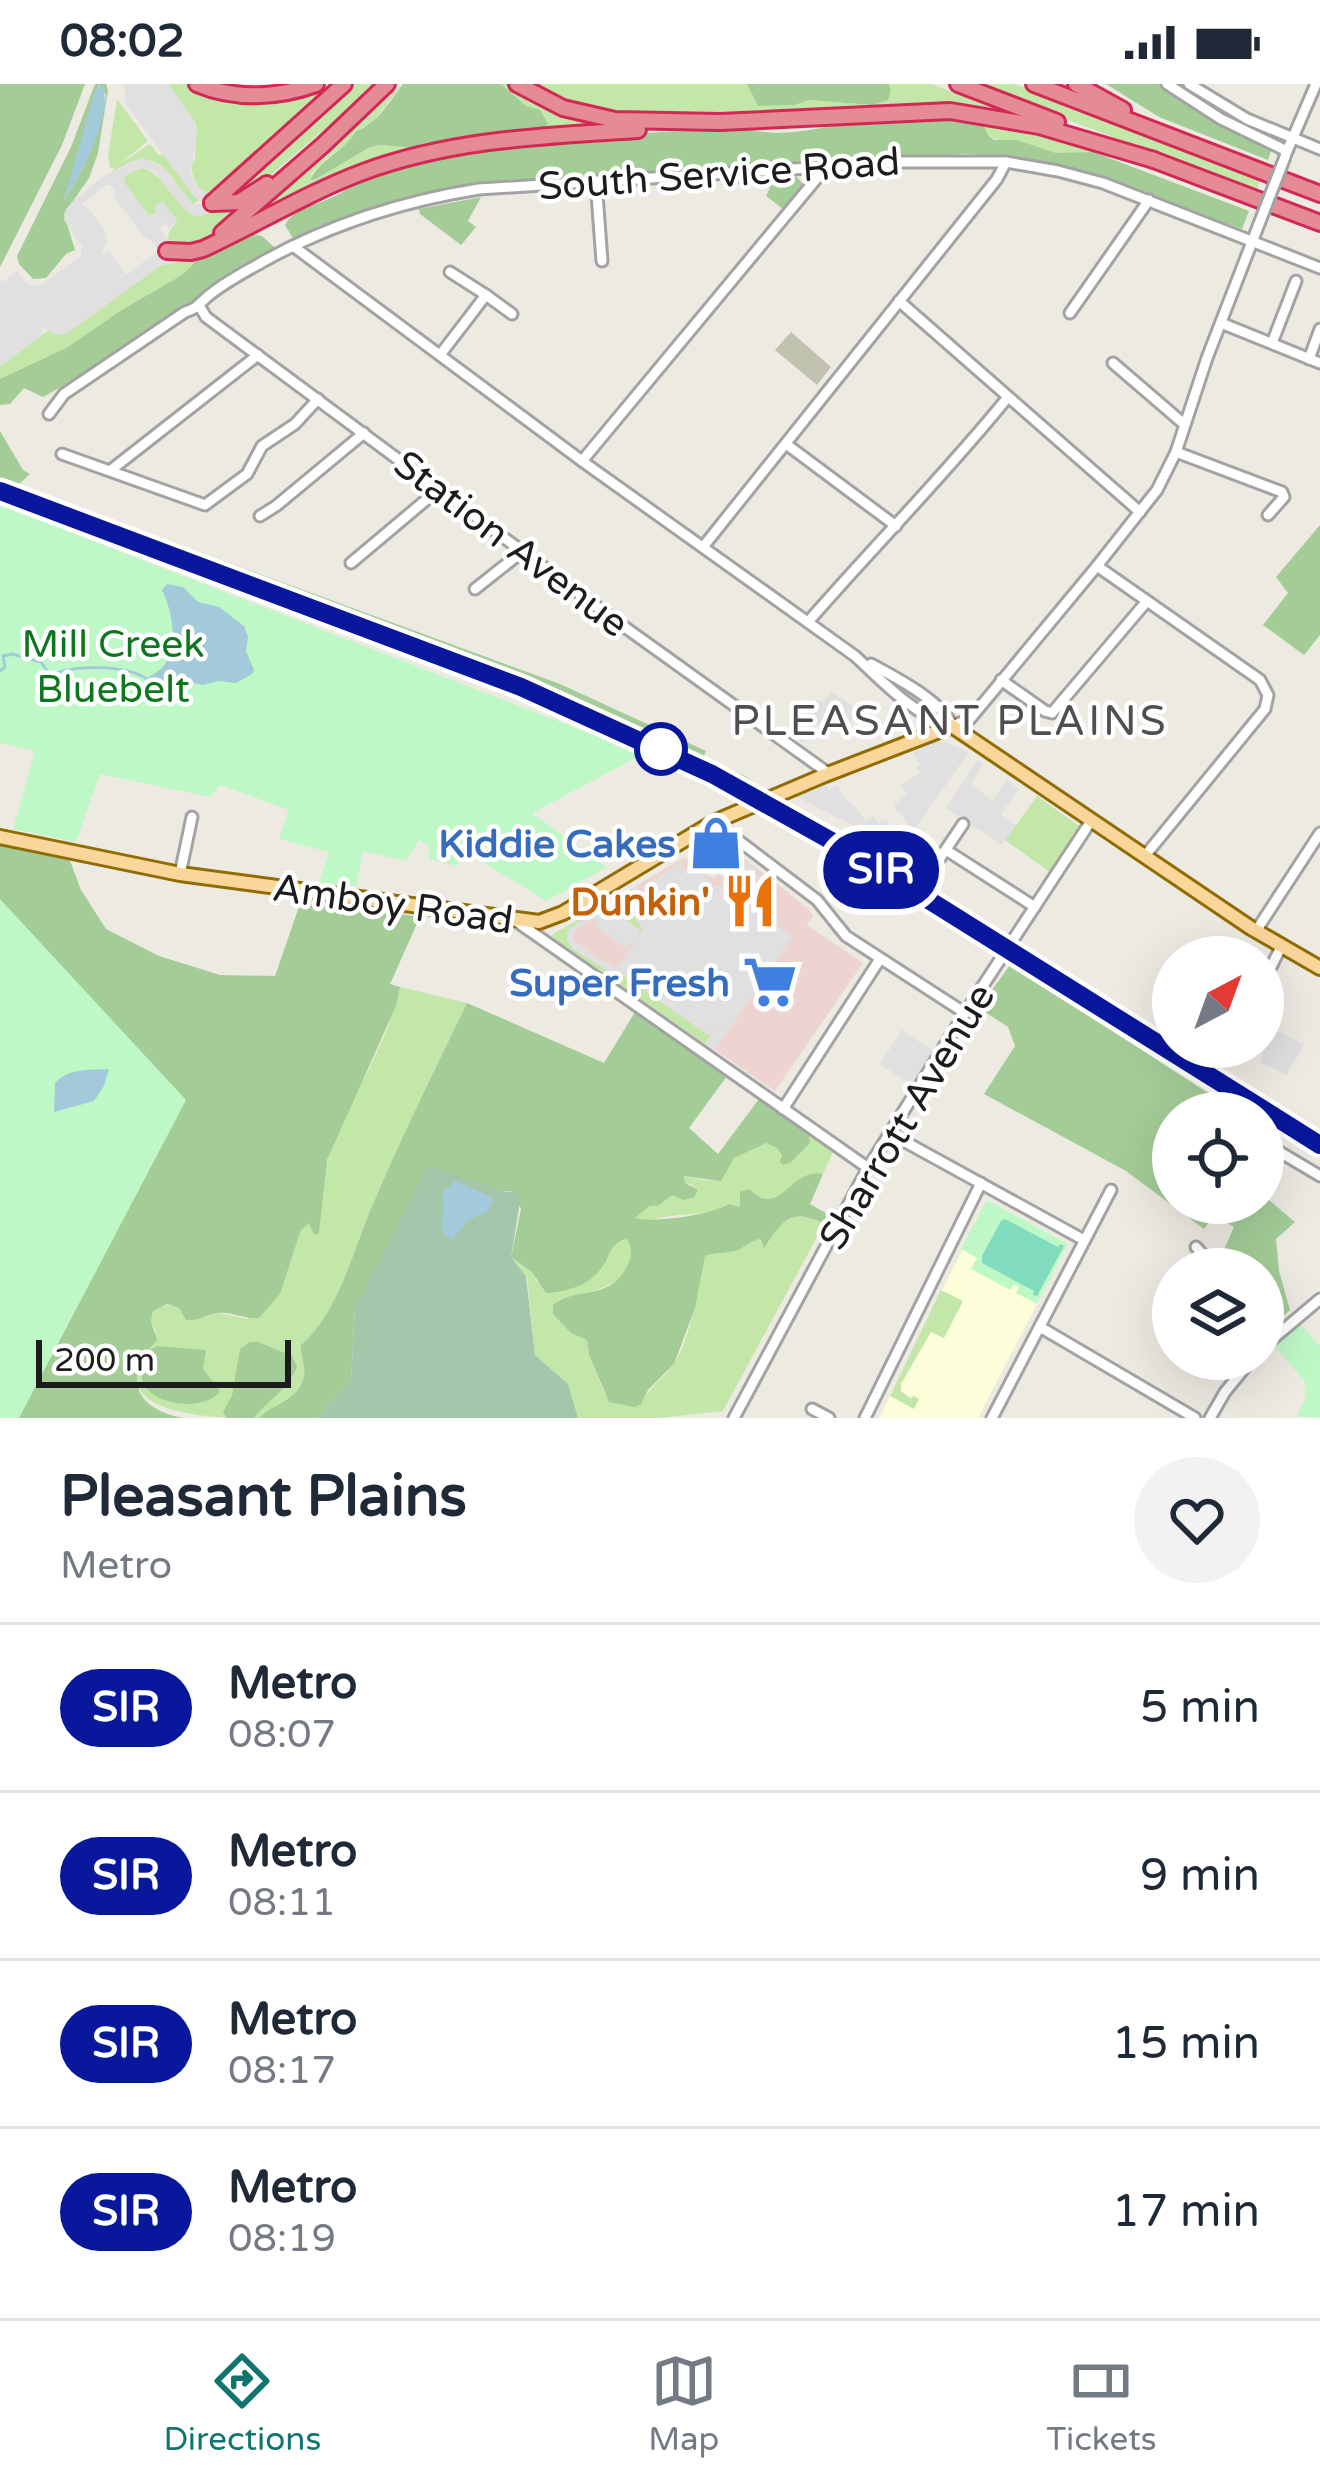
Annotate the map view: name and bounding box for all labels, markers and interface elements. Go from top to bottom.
text: 08:02 [60,15,185,69]
street label: South Service Road [537,138,902,211]
street label: Station Avenue [385,441,638,648]
park label: Mill Creek Bluebelt [21,621,205,713]
district label: PLEASANT PLAINS [731,696,1169,747]
unlabelled marker [636,724,686,774]
shop icon: Kiddie Cakes [687,814,745,872]
place label: Kiddie Cakes [438,821,676,868]
line badge: SIR [812,831,950,909]
text: SIR [847,844,915,895]
street label: Amboy Road [270,864,516,945]
restaurant icon: Dunkin' [721,872,779,930]
place label: Dunkin' [570,879,710,926]
north arrow [1152,936,1284,1068]
map controls [1152,936,1284,1380]
supermarket icon: Super Fresh [741,953,799,1011]
place label: Super Fresh [509,960,730,1007]
street label: Sharrott Avenue [809,975,1005,1258]
button: locate [1152,1092,1284,1224]
button: layers [1152,1248,1284,1380]
scale bar [36,1334,291,1387]
text: 200 m [54,1341,155,1380]
button: heart [1134,1457,1260,1583]
text: Pleasant Plains [60,1463,467,1531]
text: Metro [60,1542,172,1589]
text: Metro [228,1657,357,1711]
text: 5 min [1140,1681,1260,1735]
text: SIR [92,1682,160,1733]
text: 08:07 [228,1711,336,1758]
text: Metro [228,1825,357,1879]
text: 9 min [1140,1849,1260,1903]
text: SIR [92,1850,160,1901]
text: 08:11 [228,1879,336,1926]
text: Metro [228,1993,357,2047]
text: 15 min [1112,2017,1260,2071]
text: SIR [92,2018,160,2069]
text: 08:17 [228,2047,336,2094]
text: Metro [228,2161,357,2215]
text: 17 min [1112,2185,1260,2239]
text: SIR [92,2186,160,2237]
text: 08:19 [228,2215,336,2262]
tab: Directions [163,2348,321,2459]
tab: Map [648,2348,719,2459]
tab: Tickets [1046,2348,1157,2459]

